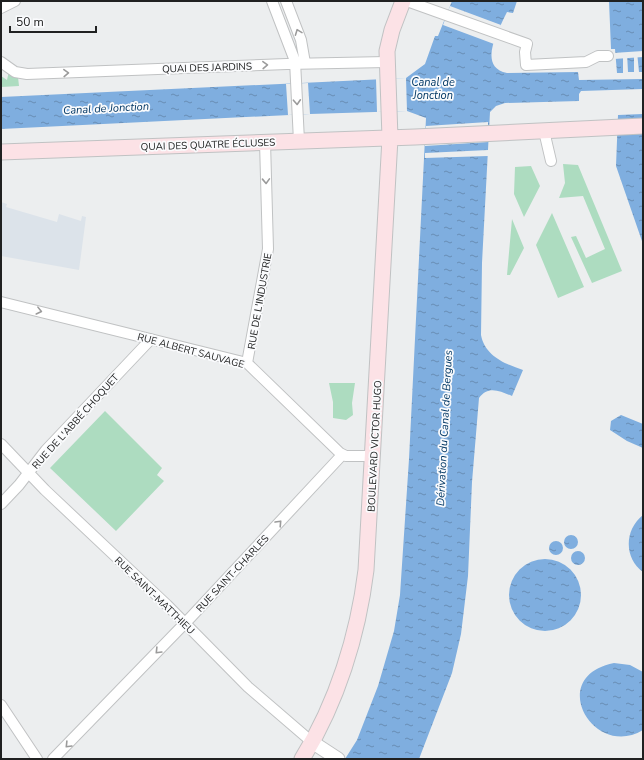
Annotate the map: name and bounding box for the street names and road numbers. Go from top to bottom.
street label: QUAI DES JARDINS [162,59,252,77]
street label: QUAI DES QUATRE ÉCLUSES [140,136,276,154]
street label: RUE DE L'INDUSTRIE [245,252,275,350]
street label: RUE ALBERT SAUVAGE [136,330,246,372]
street label: RUE DE L'ABBÉ CHOQUET [29,371,122,472]
street label: BOULEVARD VICTOR HUGO [365,380,385,512]
street label: RUE SAINT-CHARLES [193,532,272,615]
street label: RUE SAINT-MATTHIEU [111,554,197,638]

